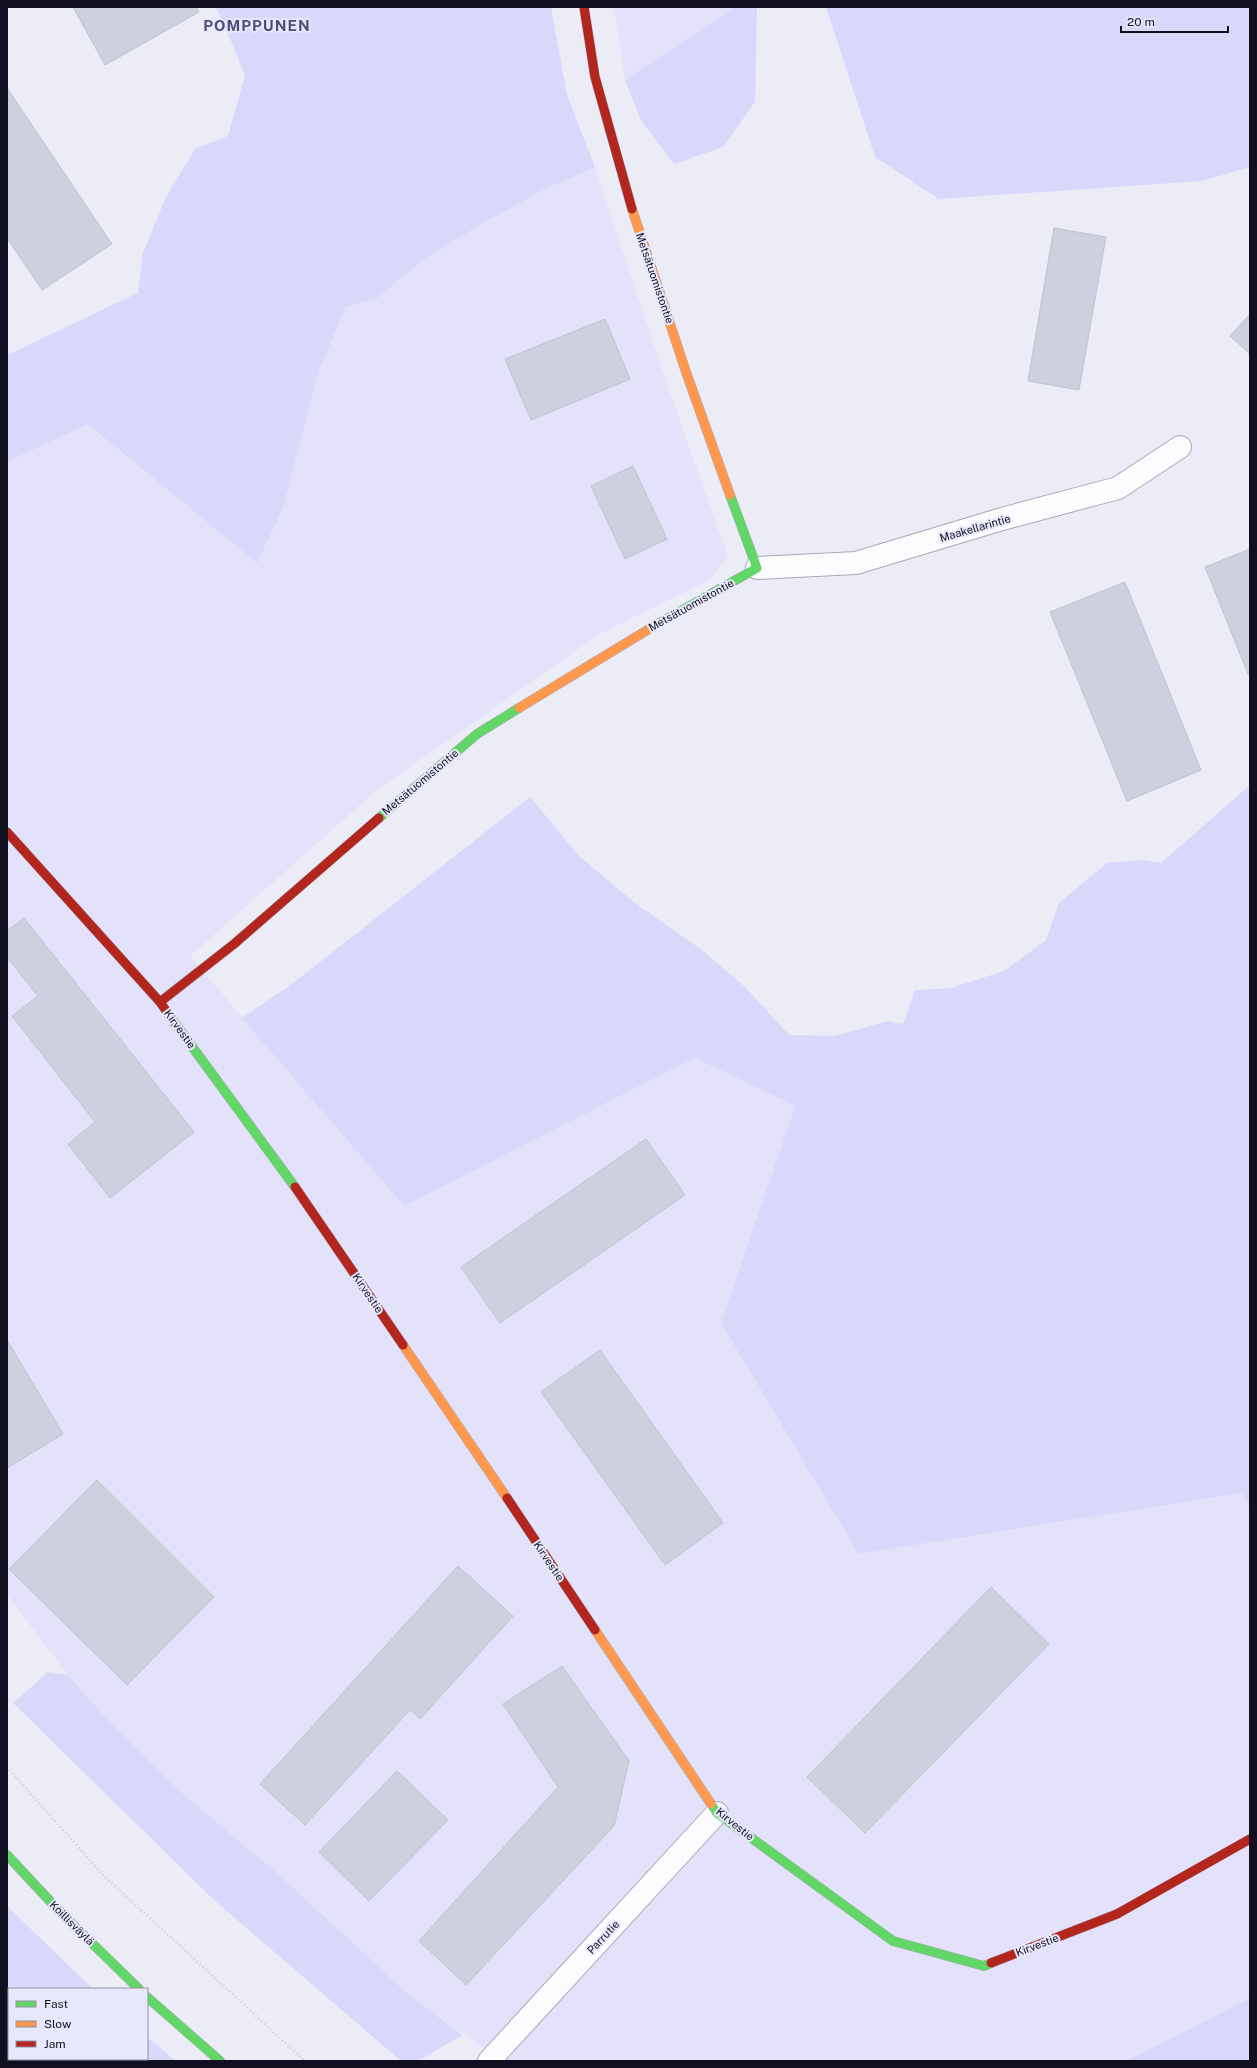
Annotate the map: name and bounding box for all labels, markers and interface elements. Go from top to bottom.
scale bar [1121,8,1228,34]
text: 20 m [1127,15,1155,29]
district label: POMPPUNEN [203,17,311,34]
street label: Metsätuomistontie [634,231,676,325]
street label: Maakellarintie [938,512,1012,544]
street label: Metsätuomistontie [646,577,736,633]
street label: Metsätuomistontie [380,747,460,817]
street label: Kirvestie [162,1007,198,1051]
street label: Kirvestie [350,1271,386,1315]
street label: Kirvestie [531,1539,567,1583]
street label: Kirvestie [714,1805,756,1843]
street label: Koillisväylä [47,1898,97,1948]
street label: Parrutie [585,1918,621,1956]
street label: Kirvestie [1014,1931,1060,1959]
legend [8,1988,148,2060]
text: Fast [44,1997,69,2011]
text: Slow [44,2017,72,2031]
text: Jam [44,2037,66,2051]

